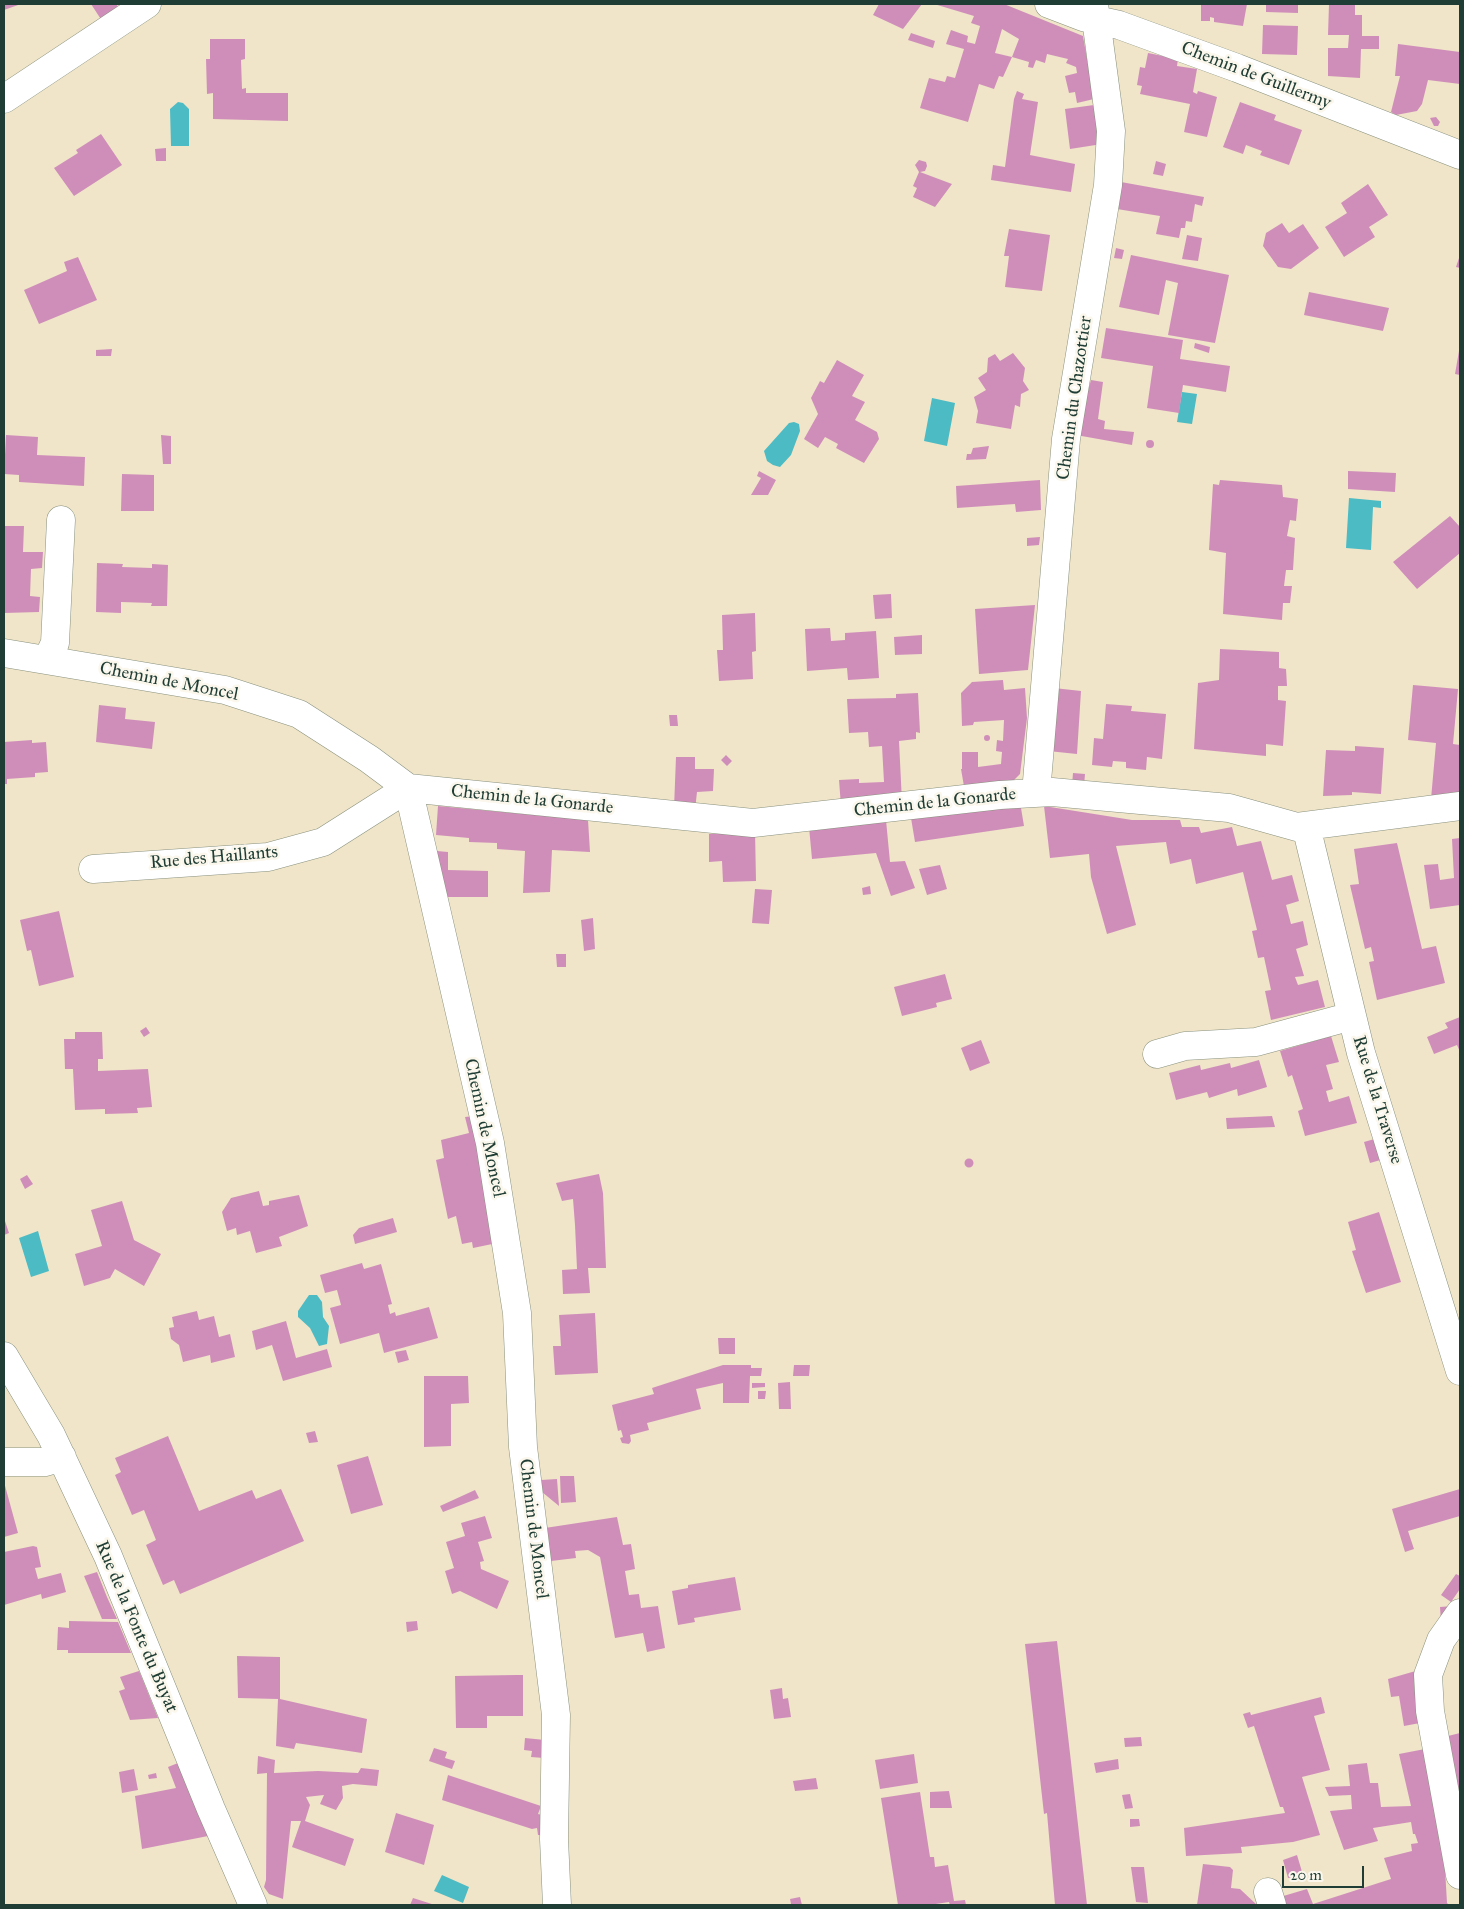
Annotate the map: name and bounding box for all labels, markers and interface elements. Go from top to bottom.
street label: Chemin de Guillermy [1178,37,1334,115]
street label: Chemin du Chazottier [1053,315,1097,481]
street label: Chemin de Moncel [98,658,240,706]
street label: Chemin de la Gonarde [450,781,614,819]
street label: Chemin de la Gonarde [853,784,1017,822]
street label: Rue des Haillants [149,842,279,874]
street label: Rue de la Traverse [1347,1033,1407,1167]
street label: Chemin de Moncel [459,1057,509,1199]
street label: Chemin de Moncel [514,1458,552,1600]
street label: Rue de la Fonte du Buyat [90,1538,182,1716]
scale bar [1284,1856,1366,1888]
text: 20 m [1290,1866,1322,1884]

